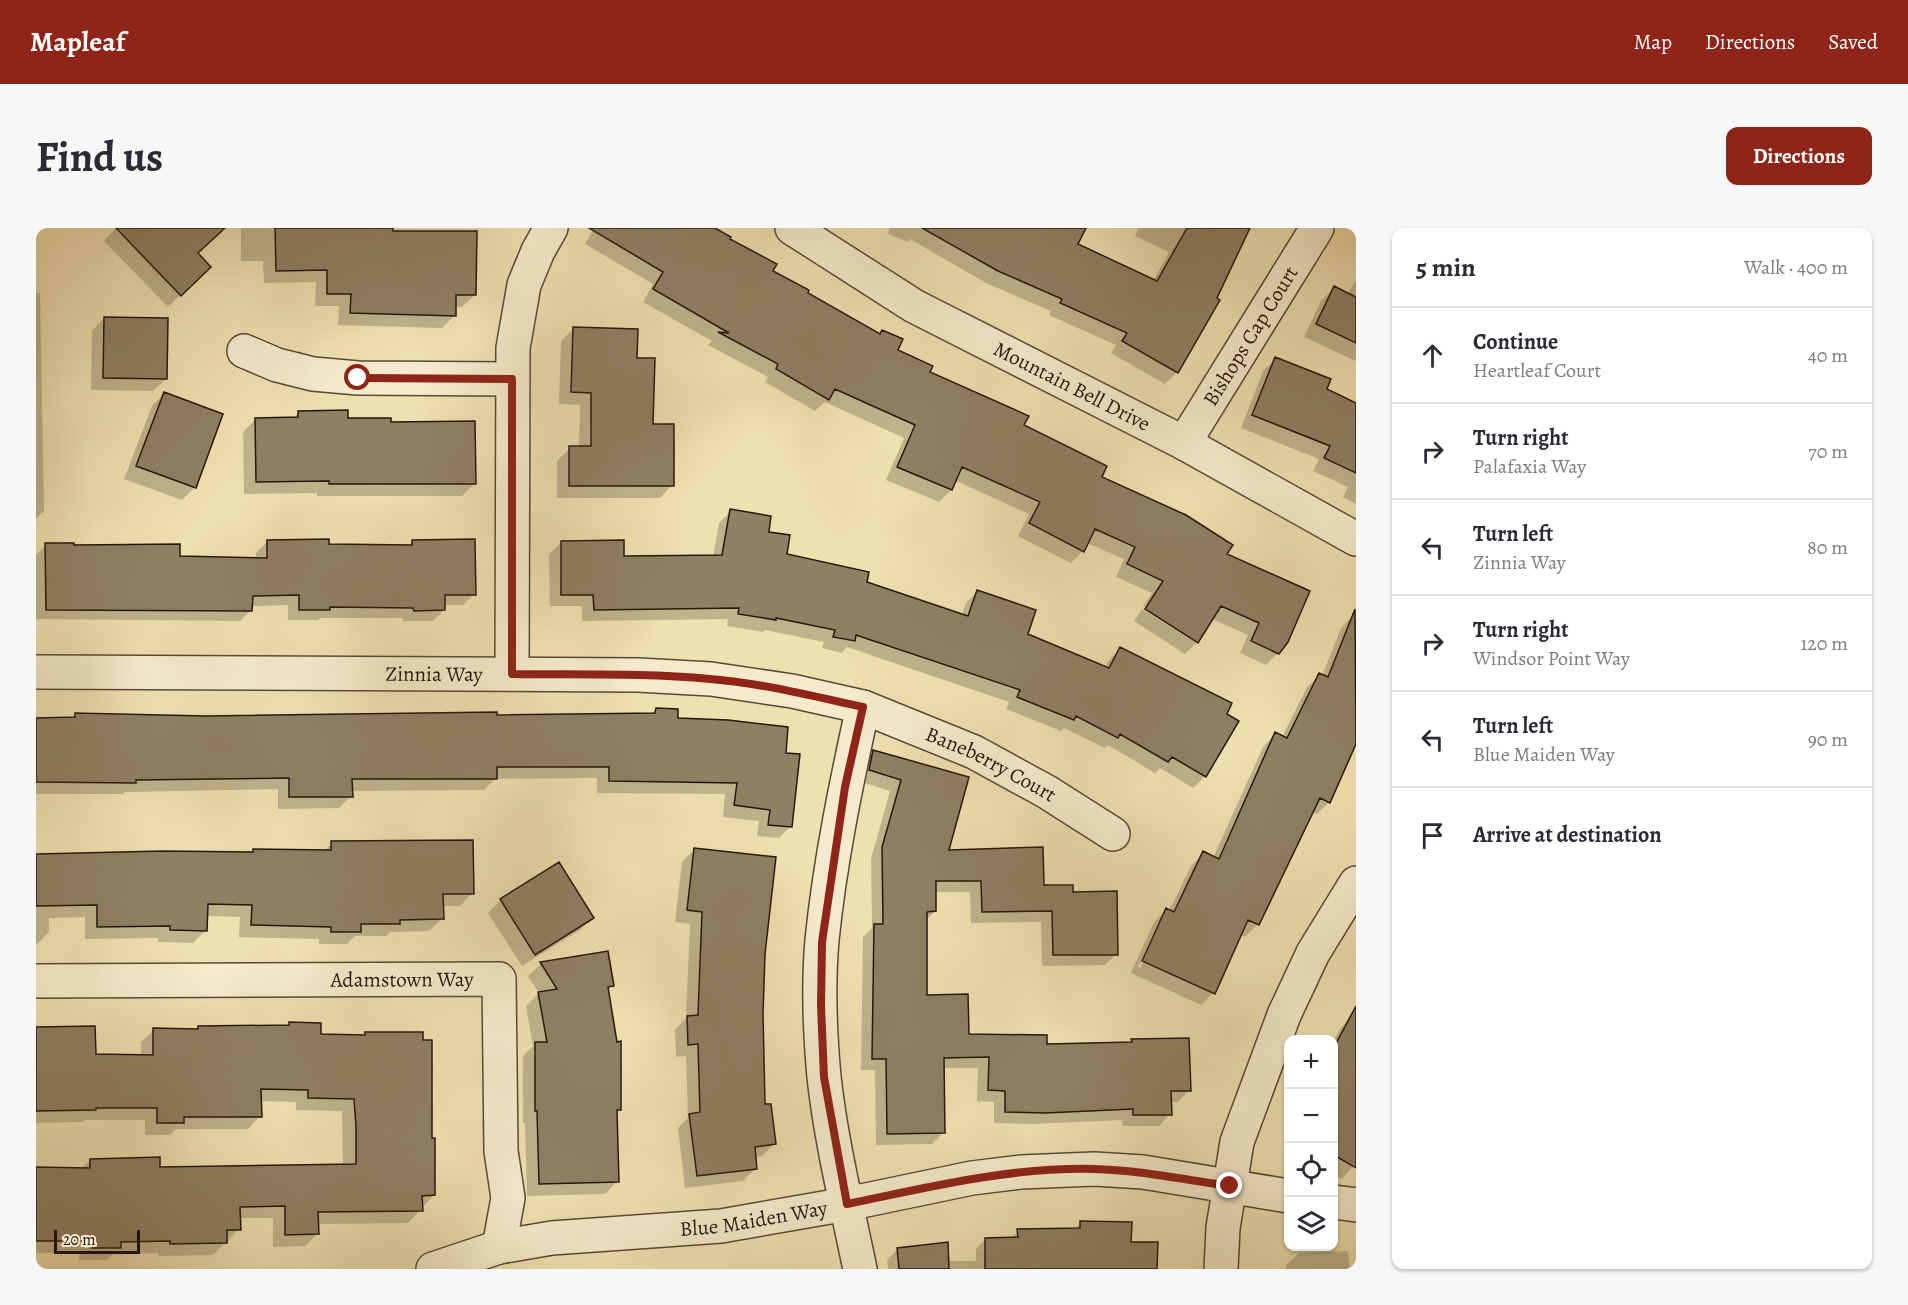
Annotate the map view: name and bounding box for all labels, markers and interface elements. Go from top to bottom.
text: Mapleaf [30,23,125,61]
text: Map [1634,28,1672,56]
text: Directions [1705,28,1795,56]
text: Saved [1828,28,1878,56]
button: Directions [1726,127,1872,185]
text: Find us [36,128,163,185]
text: 5 min [1416,250,1476,285]
text: Walk · 400 m [1744,254,1848,281]
street label: Bishops Cap Court [1196,260,1304,411]
text: Continue [1473,327,1558,357]
street label: Mountain Bell Drive [989,335,1155,438]
icon: ahead [1416,339,1449,372]
text: 40 m [1808,342,1848,369]
text: Heartleaf Court [1473,357,1601,384]
route start [344,364,370,390]
text: Turn right [1473,423,1569,453]
icon: right [1416,435,1449,468]
text: 70 m [1808,438,1848,465]
text: Palafaxia Way [1473,453,1586,480]
text: Turn left [1473,519,1553,549]
icon: left [1416,531,1449,564]
text: 80 m [1807,534,1848,561]
text: Zinnia Way [1473,549,1566,576]
text: Turn right [1473,615,1569,645]
icon: right [1416,627,1449,660]
text: 120 m [1800,630,1848,657]
text: Windsor Point Way [1473,645,1630,672]
street label: Zinnia Way [385,660,483,688]
text: Turn left [1473,711,1553,741]
street label: Baneberry Court [921,720,1062,808]
icon: left [1416,723,1449,756]
text: 90 m [1808,726,1848,753]
text: Blue Maiden Way [1473,741,1615,768]
icon: arrive [1416,819,1449,852]
text: Arrive at destination [1473,820,1662,850]
street label: Adamstown Way [329,965,474,994]
map controls [1284,1035,1338,1251]
button: + [1284,1035,1338,1089]
button: − [1284,1089,1338,1143]
button: locate [1284,1143,1338,1197]
route end [1216,1172,1242,1198]
street label: Blue Maiden Way [679,1194,830,1243]
button: layers [1284,1197,1338,1251]
scale bar [54,1227,140,1254]
text: 20 m [63,1229,96,1251]

